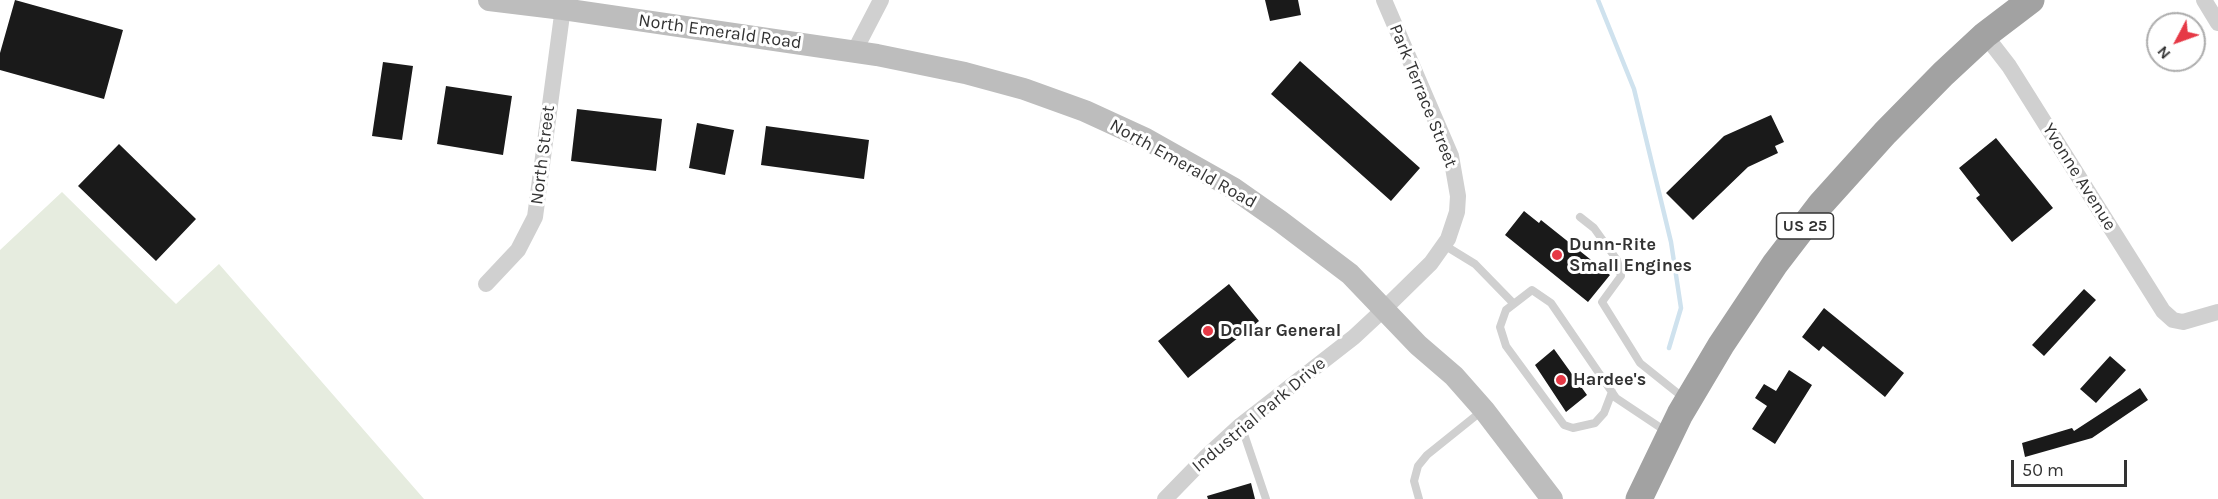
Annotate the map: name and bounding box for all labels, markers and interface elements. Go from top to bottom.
street label: North Emerald Road [637,10,803,54]
north arrow [2146,12,2206,72]
street label: Park Terrace Street [1384,21,1462,171]
text: N [2153,42,2174,63]
street label: North Street [526,104,560,206]
street label: North Emerald Road [1106,115,1260,213]
street label: Yvonne Avenue [2037,119,2121,235]
road number: US 25 [1776,213,1834,239]
place label: Dunn-Rite Small Engines [1569,234,1692,276]
marker: Dunn-Rite Small Engines [1550,248,1564,262]
place label: Dollar General [1220,320,1341,342]
marker: Dollar General [1201,324,1215,338]
street label: Industrial Park Drive [1188,353,1330,477]
place label: Hardee's [1573,369,1646,391]
marker: Hardee's [1554,373,1568,387]
scale bar [2014,448,2130,486]
text: 50 m [2022,459,2064,481]

